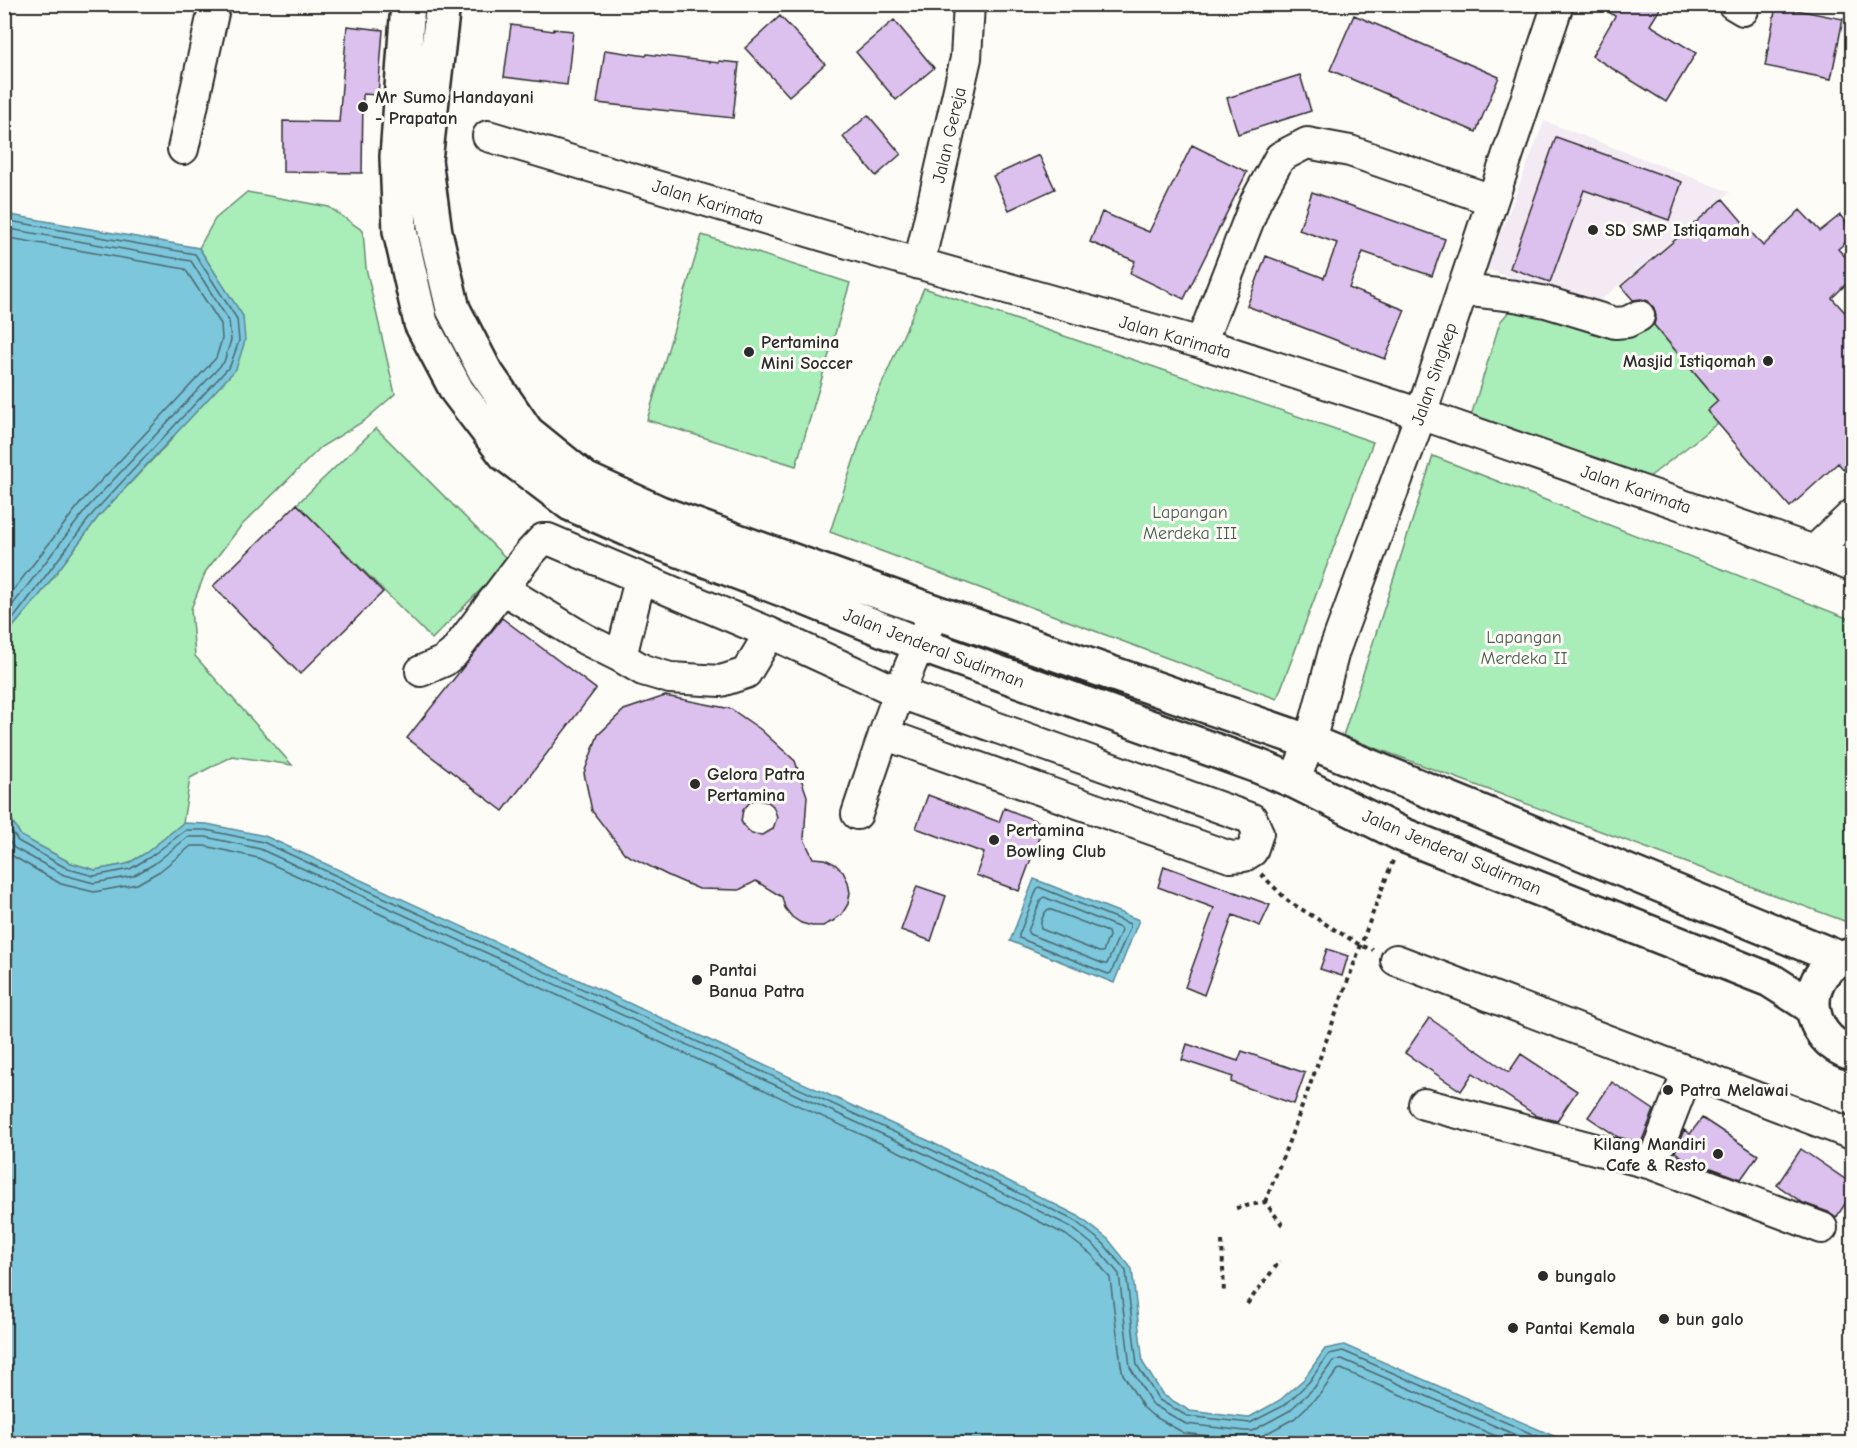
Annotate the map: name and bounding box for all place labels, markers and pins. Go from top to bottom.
place label: Mr Sumo Handayani - Prapatan [375,87,534,129]
marker: Mr Sumo Handayani - Prapatan [356,100,370,114]
place label: SD SMP Istiqamah [1605,220,1750,241]
marker: SD SMP Istiqamah [1586,223,1600,237]
place label: Pertamina Mini Soccer [761,332,853,374]
marker: Pertamina Mini Soccer [742,345,756,359]
place label: Masjid Istiqomah [1623,351,1756,372]
marker: Masjid Istiqomah [1761,354,1775,368]
place label: Gelora Patra Pertamina [707,764,805,806]
marker: Gelora Patra Pertamina [688,777,702,791]
place label: Pertamina Bowling Club [1006,820,1106,862]
marker: Pertamina Bowling Club [987,833,1001,847]
place label: Pantai Banua Patra [709,960,805,1002]
marker: Pantai Banua Patra [690,973,704,987]
place label: Patra Melawai [1680,1080,1789,1101]
marker: Patra Melawai [1661,1083,1675,1097]
place label: Kilang Mandiri Cafe & Resto [1593,1134,1706,1176]
marker: Kilang Mandiri Cafe & Resto [1711,1147,1725,1161]
place label: bungalo [1555,1266,1616,1287]
marker: bungalo [1536,1269,1550,1283]
place label: bun galo [1676,1309,1744,1330]
marker: bun galo [1657,1312,1671,1326]
place label: Pantai Kemala [1525,1318,1635,1339]
marker: Pantai Kemala [1506,1321,1520,1335]

